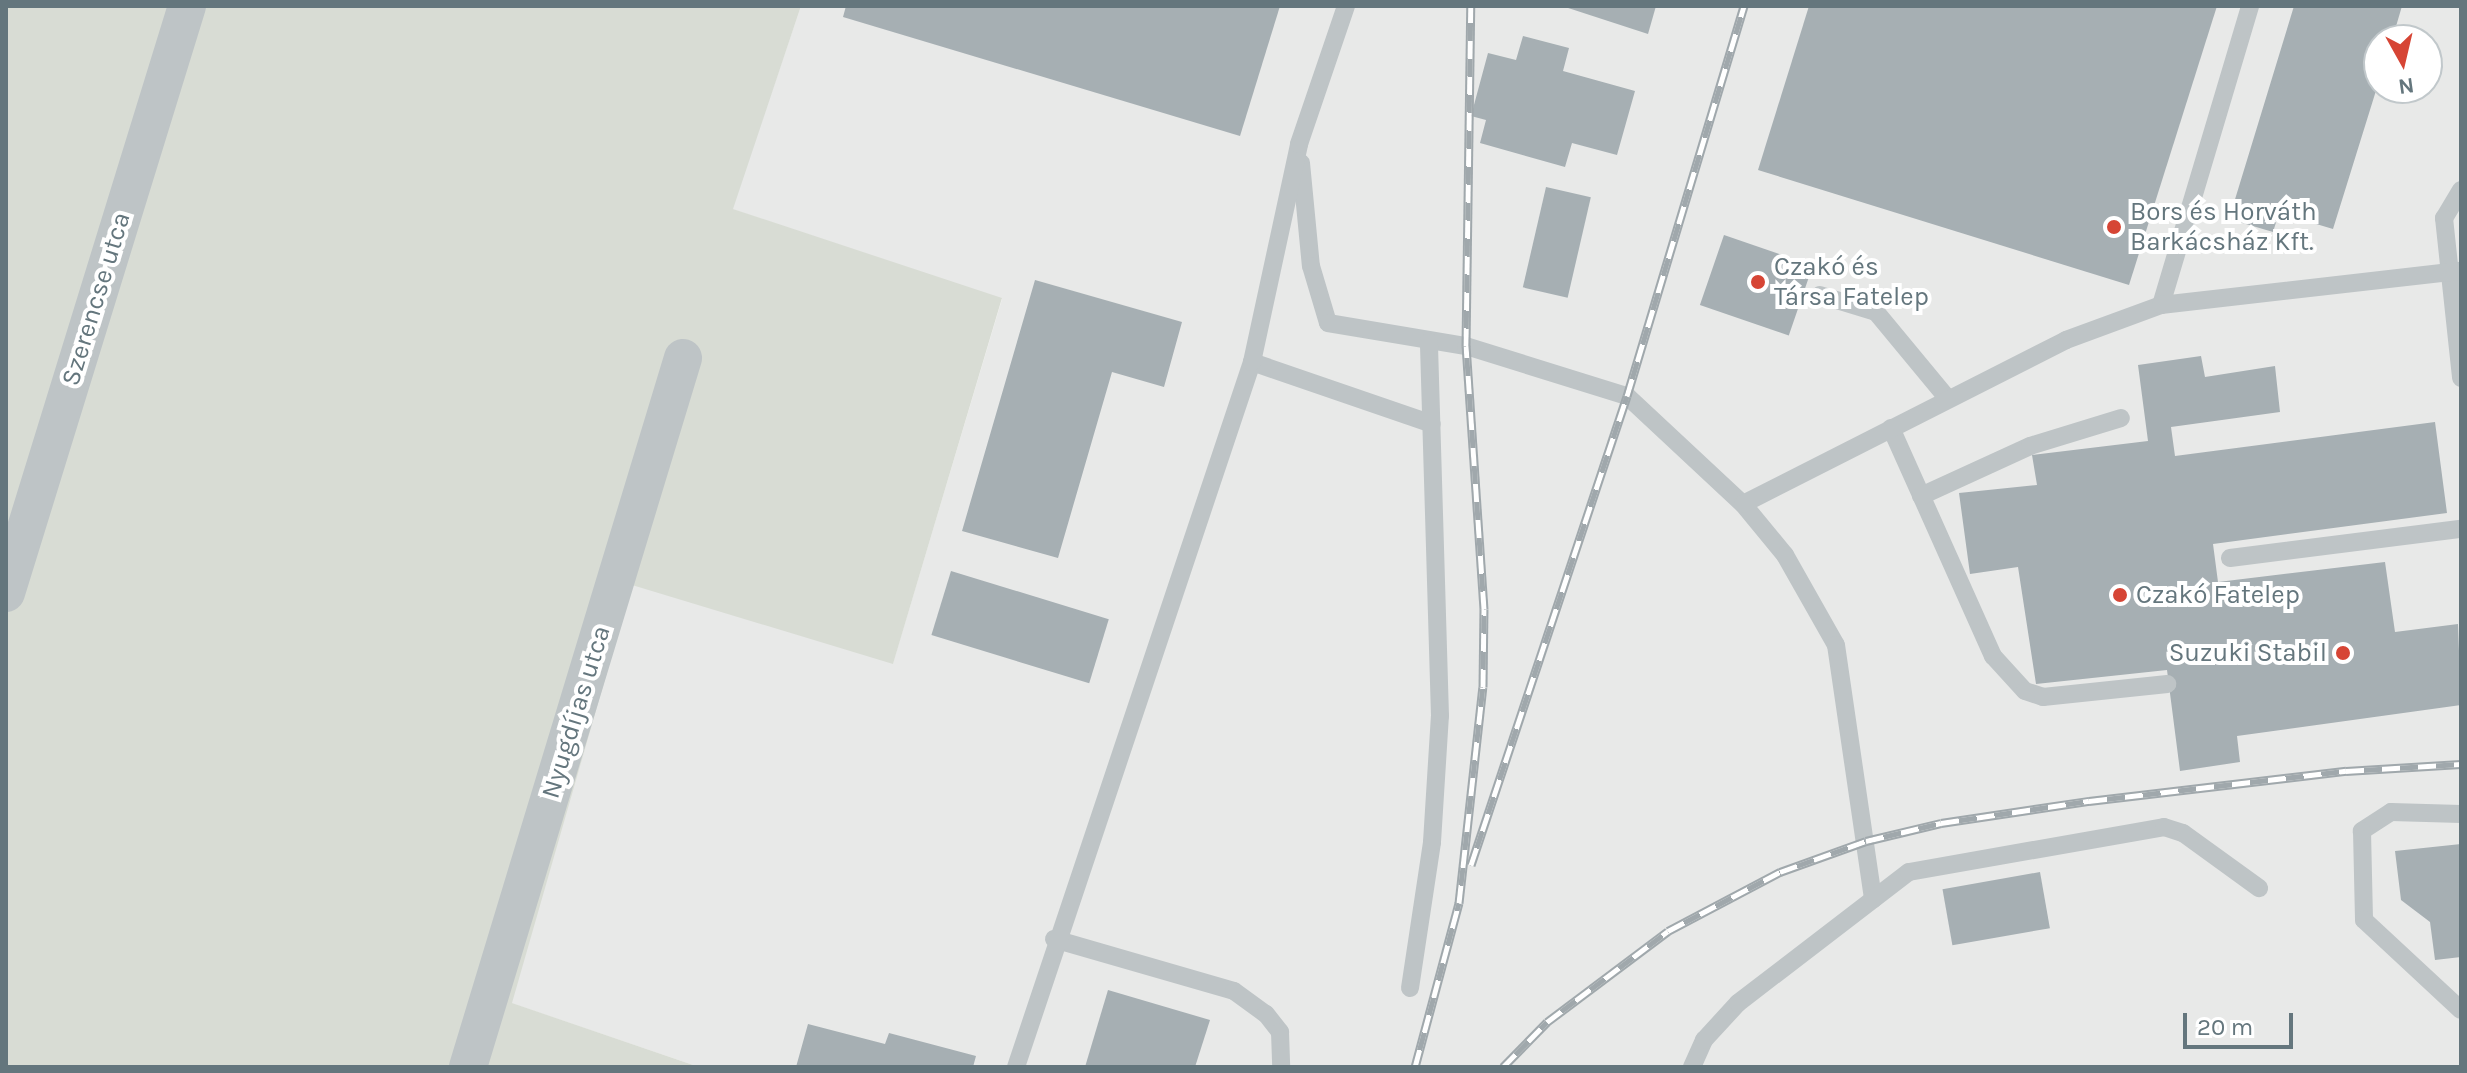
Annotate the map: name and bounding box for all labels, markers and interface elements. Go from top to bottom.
north arrow [2363,24,2443,104]
text: N [2396,72,2416,100]
place label: Bors és Horváth Barkácsház Kft. [2130,196,2317,258]
street label: Szerencse utca [55,209,137,389]
marker: Bors és Horváth Barkácsház Kft. [2105,218,2123,236]
place label: Czakó és Társa Fatelep [1774,251,1929,312]
marker: Czakó és Társa Fatelep [1749,273,1767,291]
place label: Czakó Fatelep [2136,579,2300,611]
marker: Czakó Fatelep [2111,586,2129,604]
street label: Nyugdíjas utca [535,622,617,802]
place label: Suzuki Stabil [2169,637,2327,669]
marker: Suzuki Stabil [2334,644,2352,662]
scale bar [2187,997,2297,1047]
text: 20 m [2197,1013,2253,1041]

